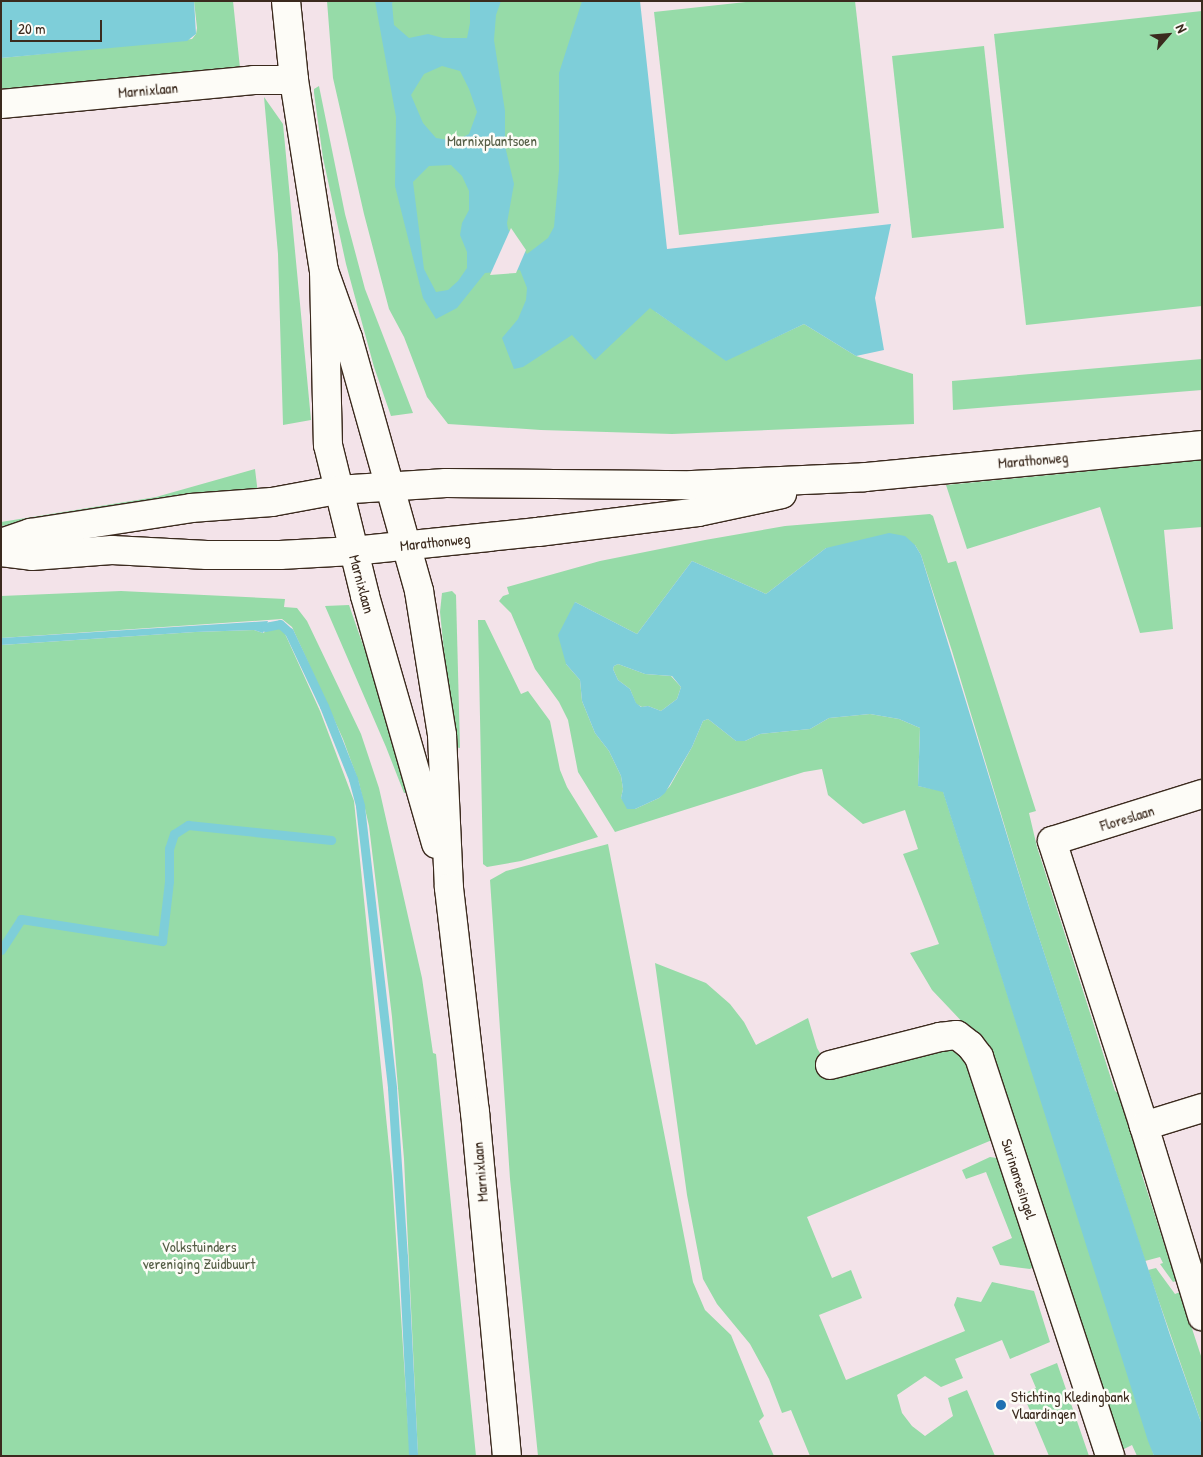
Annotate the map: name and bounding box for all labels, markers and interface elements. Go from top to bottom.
scale bar [12,10,105,42]
north arrow [1143,10,1193,60]
text: 20 m [18,18,45,39]
text: N [1172,20,1192,36]
street label: Marnixlaan [117,78,179,102]
park label: Marnixplantsoen [447,132,537,150]
street label: Marathonweg [997,448,1069,472]
street label: Marathonweg [399,529,471,555]
street label: Marnixlaan [346,553,378,615]
street label: Floreslaan [1098,801,1156,835]
street label: Surinamesingel [998,1137,1040,1221]
street label: Marnixlaan [468,1141,492,1203]
park label: Volkstuinders vereniging Zuidbuurt [143,1237,255,1272]
place label: Stichting Kledingbank Vlaardingen [1011,1387,1129,1422]
marker: Stichting Kledingbank Vlaardingen [995,1399,1007,1411]

